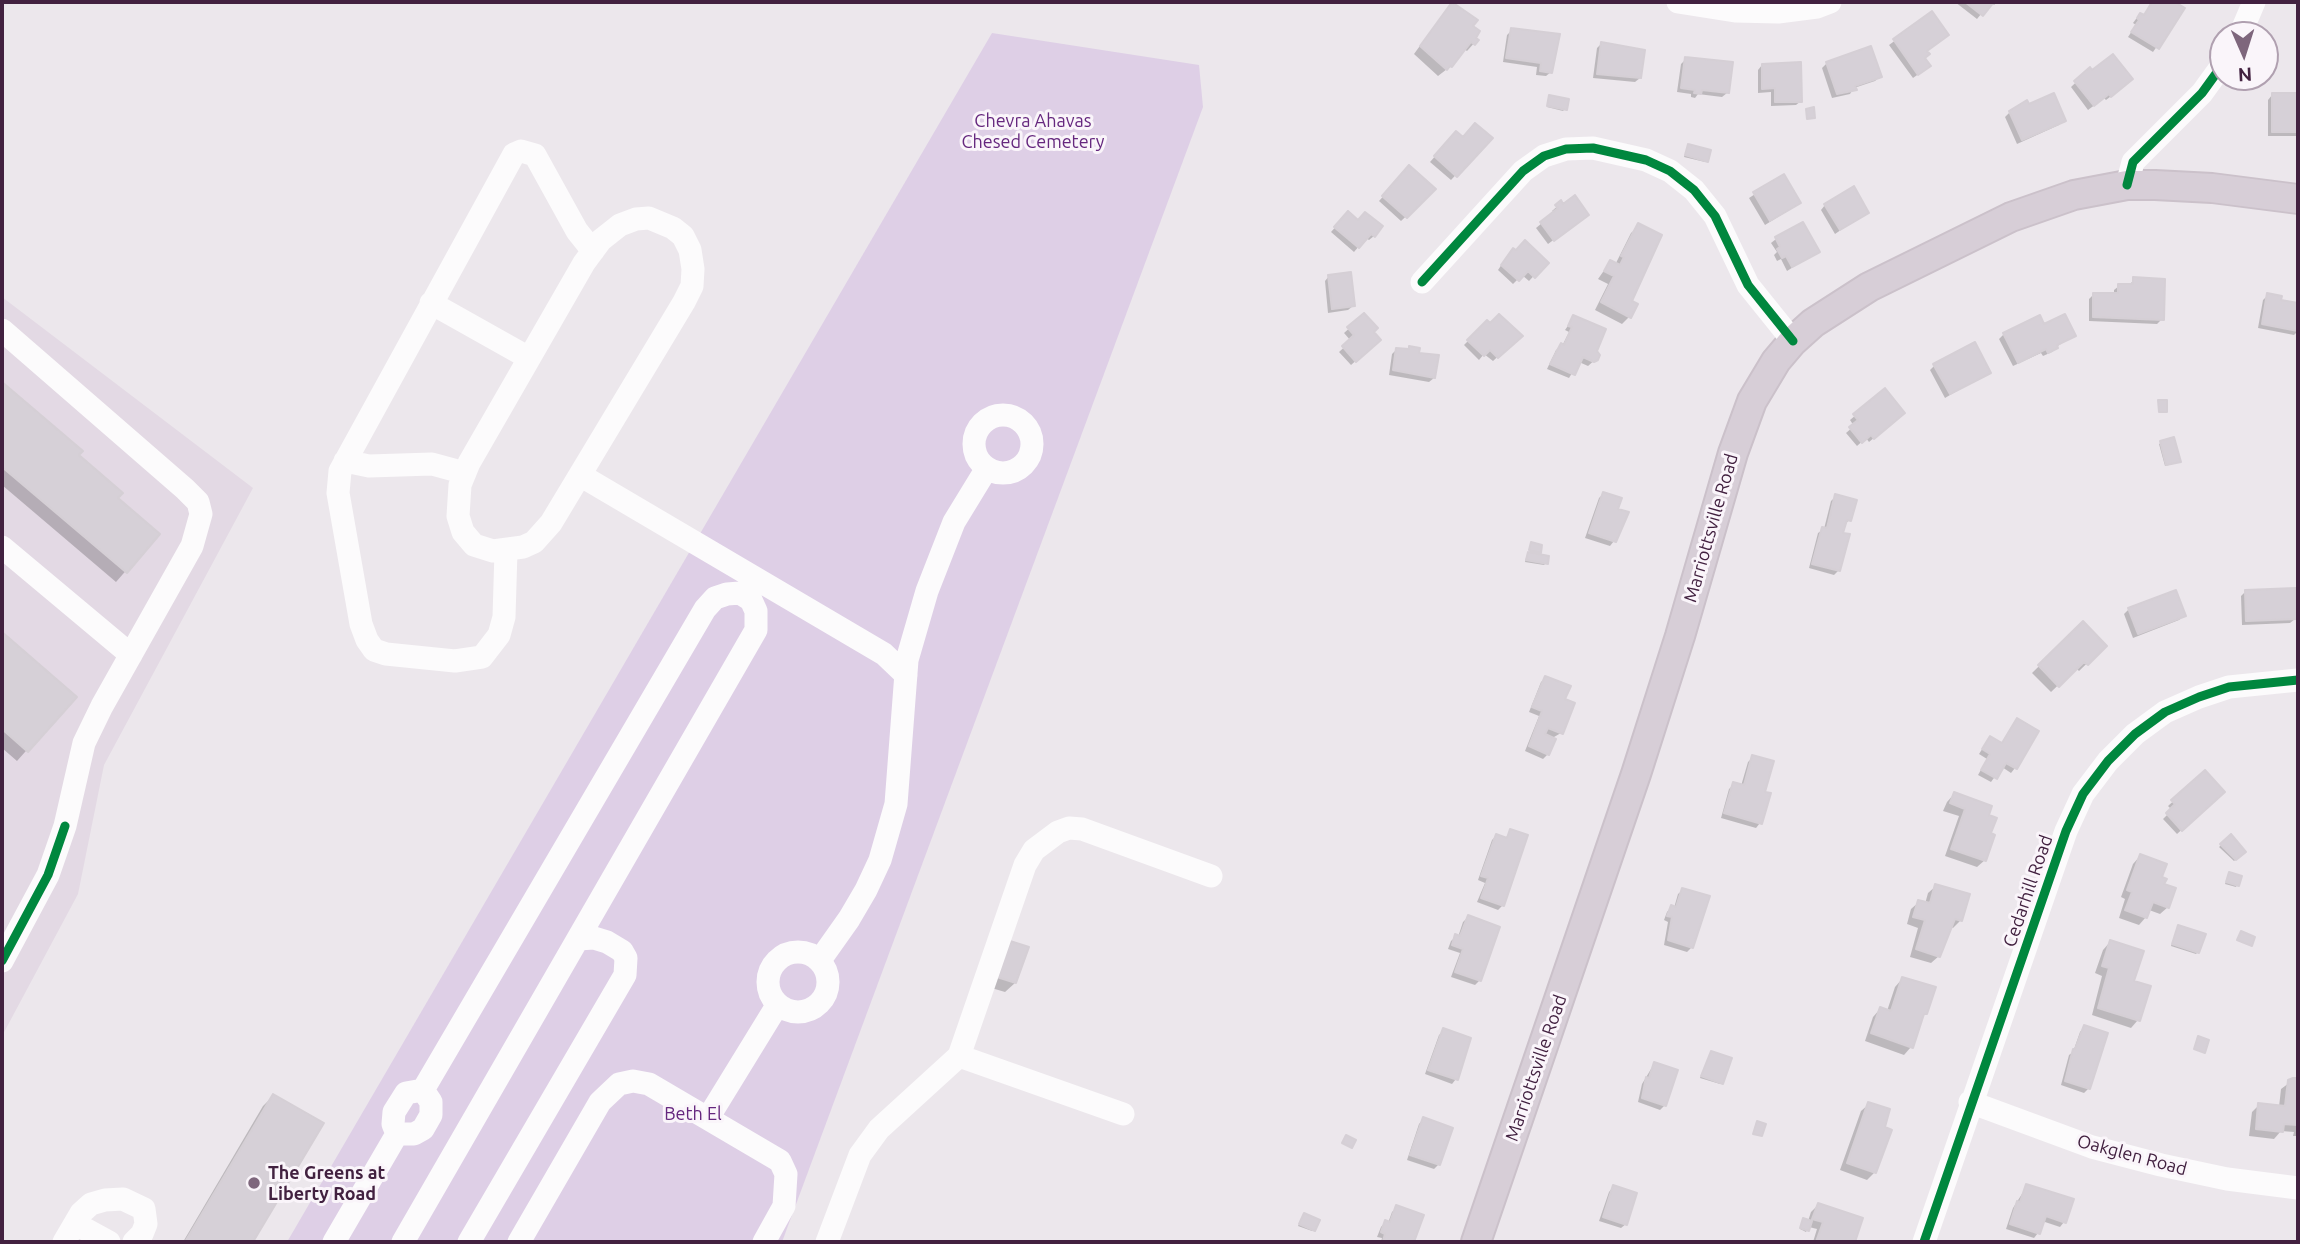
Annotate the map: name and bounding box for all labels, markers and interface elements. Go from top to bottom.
north arrow [2209,21,2279,91]
text: N [2237,64,2253,86]
park label: Chevra Ahavas Chesed Cemetery [962,110,1104,152]
street label: Marriottsville Road [1679,451,1743,605]
street label: Cedarhill Road [1999,832,2057,950]
street label: Marriottsville Road [1501,992,1571,1144]
park label: Beth El [664,1103,722,1125]
street label: Oakglen Road [2075,1130,2189,1180]
place label: The Greens at Liberty Road [268,1162,385,1204]
marker: The Greens at Liberty Road [246,1175,262,1191]

